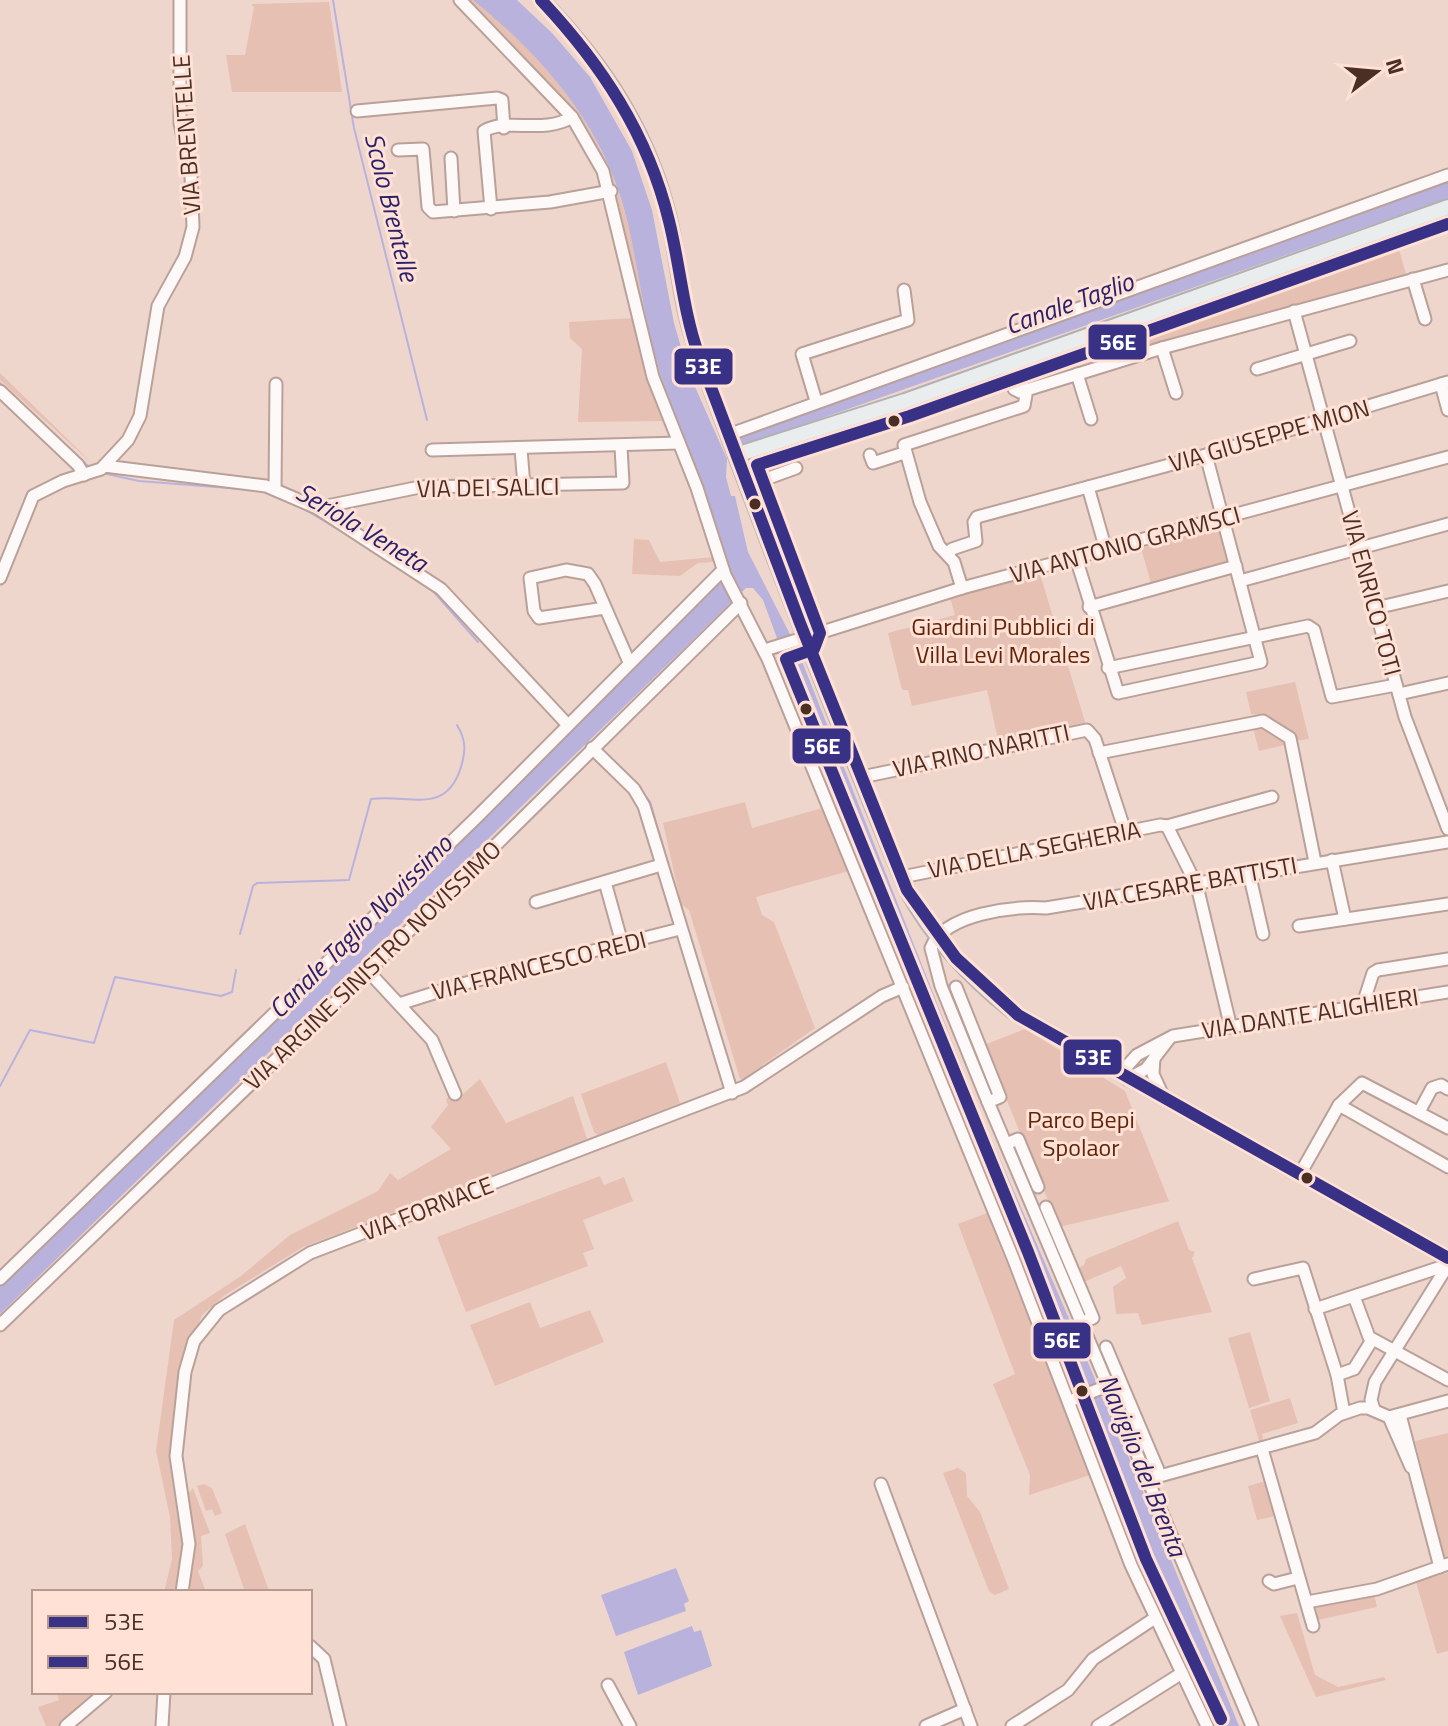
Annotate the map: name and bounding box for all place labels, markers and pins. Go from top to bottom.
unlabelled marker [886,413,902,429]
unlabelled marker [747,496,763,512]
unlabelled marker [798,701,814,717]
unlabelled marker [1299,1170,1315,1186]
unlabelled marker [1074,1383,1090,1399]

